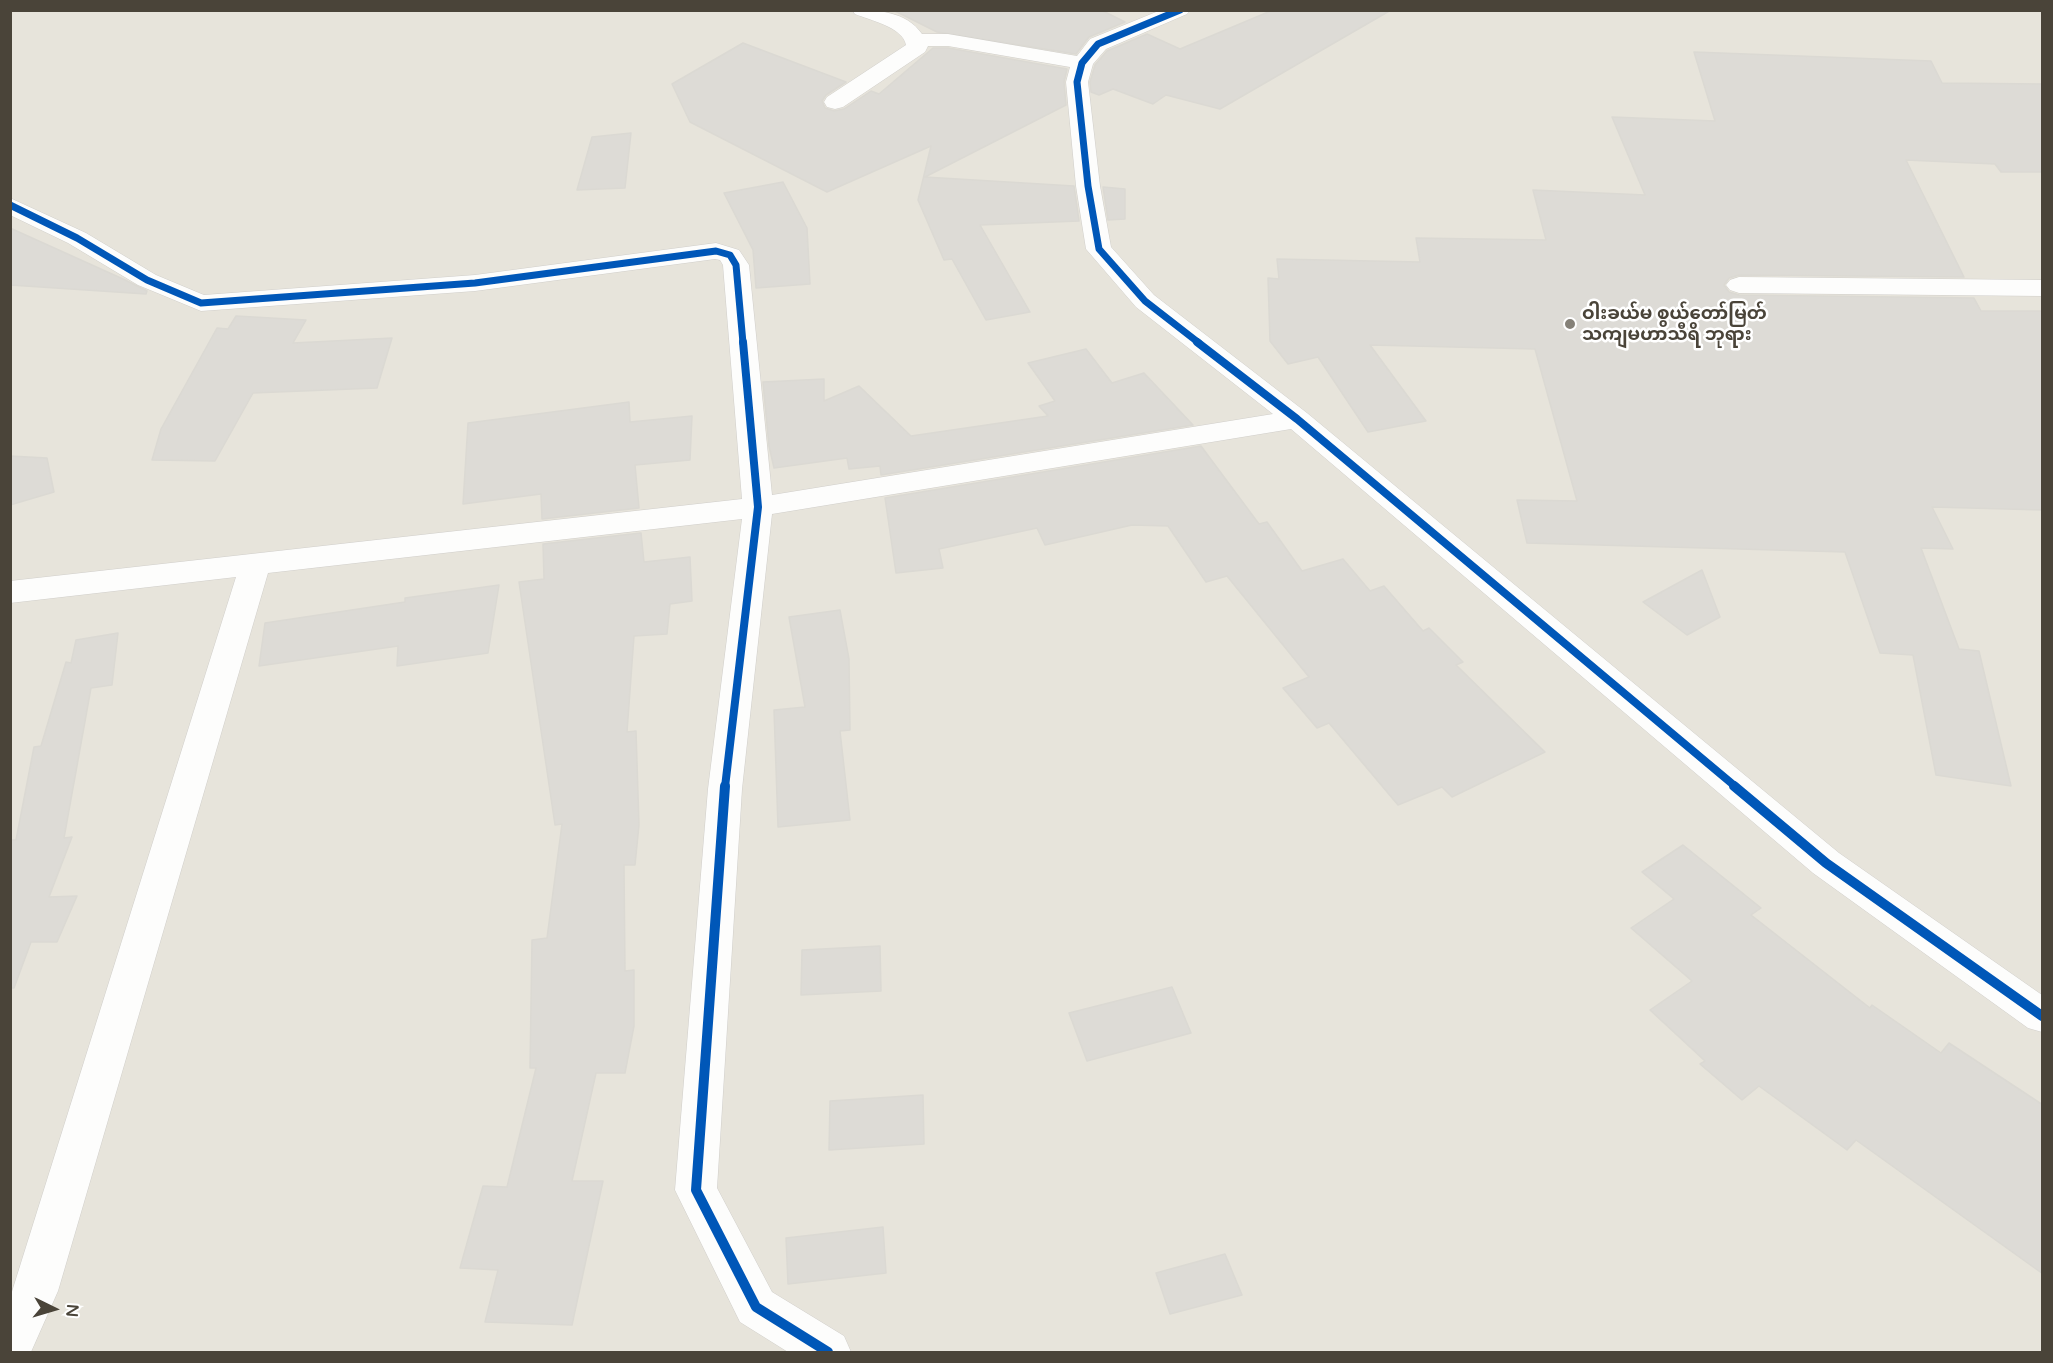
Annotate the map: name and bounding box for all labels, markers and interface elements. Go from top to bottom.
place label: ဝါးခယ်မ စွယ်တော်မြတ် သကျမဟာသီရိ ဘုရား [1582,303,1767,346]
marker: ဝါးခယ်မ စွယ်တော်မြတ် သကျမဟာသီရိ ဘုရား [1563,317,1577,331]
north arrow [24,1279,84,1339]
text: N [61,1303,82,1318]

